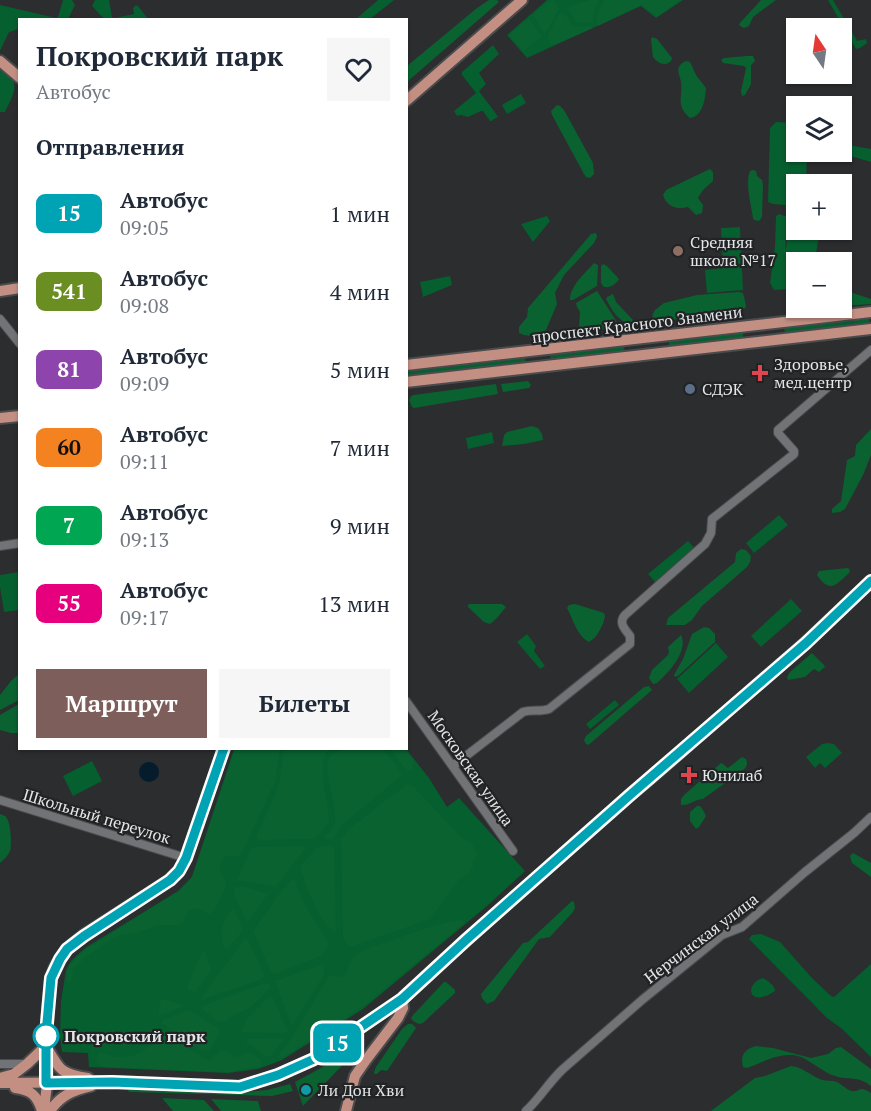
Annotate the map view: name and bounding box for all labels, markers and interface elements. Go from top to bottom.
north arrow [786,18,852,84]
map controls [786,18,852,318]
text: Покровский парк [36,37,283,74]
button: heart [327,38,390,101]
text: Автобус [36,78,111,105]
button: layers [786,96,852,162]
text: Отправления [36,132,184,161]
button: + [786,174,852,240]
text: Автобус [120,185,208,214]
text: 15 [57,199,81,227]
text: 1 мин [330,199,390,228]
text: 09:05 [120,214,169,241]
place label: Средняя школа №17 [690,231,776,271]
marker: Средняя школа №17 [671,244,685,258]
button: − [786,252,852,318]
text: Автобус [120,263,208,292]
text: 541 [51,277,87,305]
text: 4 мин [330,277,390,306]
text: 09:08 [120,292,169,319]
street label: проспект Красного Знамени [530,300,744,348]
text: Автобус [120,341,208,370]
place label: Здоровье, мед.центр [774,353,852,393]
text: 81 [57,355,81,383]
text: 5 мин [330,355,390,384]
marker: Здоровье, мед.центр [751,364,769,382]
text: 09:09 [120,370,169,397]
place label: СДЭК [702,378,744,400]
marker: СДЭК [683,382,697,396]
text: Автобус [120,419,208,448]
text: 60 [57,433,81,461]
text: 7 мин [330,433,390,462]
text: 09:11 [120,448,169,475]
text: Автобус [120,497,208,526]
text: 7 [63,511,75,539]
text: 9 мин [330,511,390,540]
text: 09:13 [120,526,169,553]
text: Автобус [120,575,208,604]
text: 55 [57,589,81,617]
text: 13 мин [318,589,390,618]
text: 09:17 [120,604,169,631]
button: Маршрут [36,669,207,738]
button: Билеты [219,669,390,738]
street label: Московская улица [423,706,519,830]
place label: Юнилаб [702,764,763,786]
marker: Юнилаб [680,766,698,784]
street label: Школьный переулок [21,783,173,849]
street label: Нерчинская улица [639,888,763,988]
marker: Покровский парк [33,1023,59,1049]
line badge: 15 [310,1024,364,1062]
place label: Покровский парк [64,1025,206,1047]
text: 15 [325,1029,349,1057]
place label: Ли Дон Хви [317,1079,405,1101]
marker: Ли Дон Хви [299,1083,313,1097]

